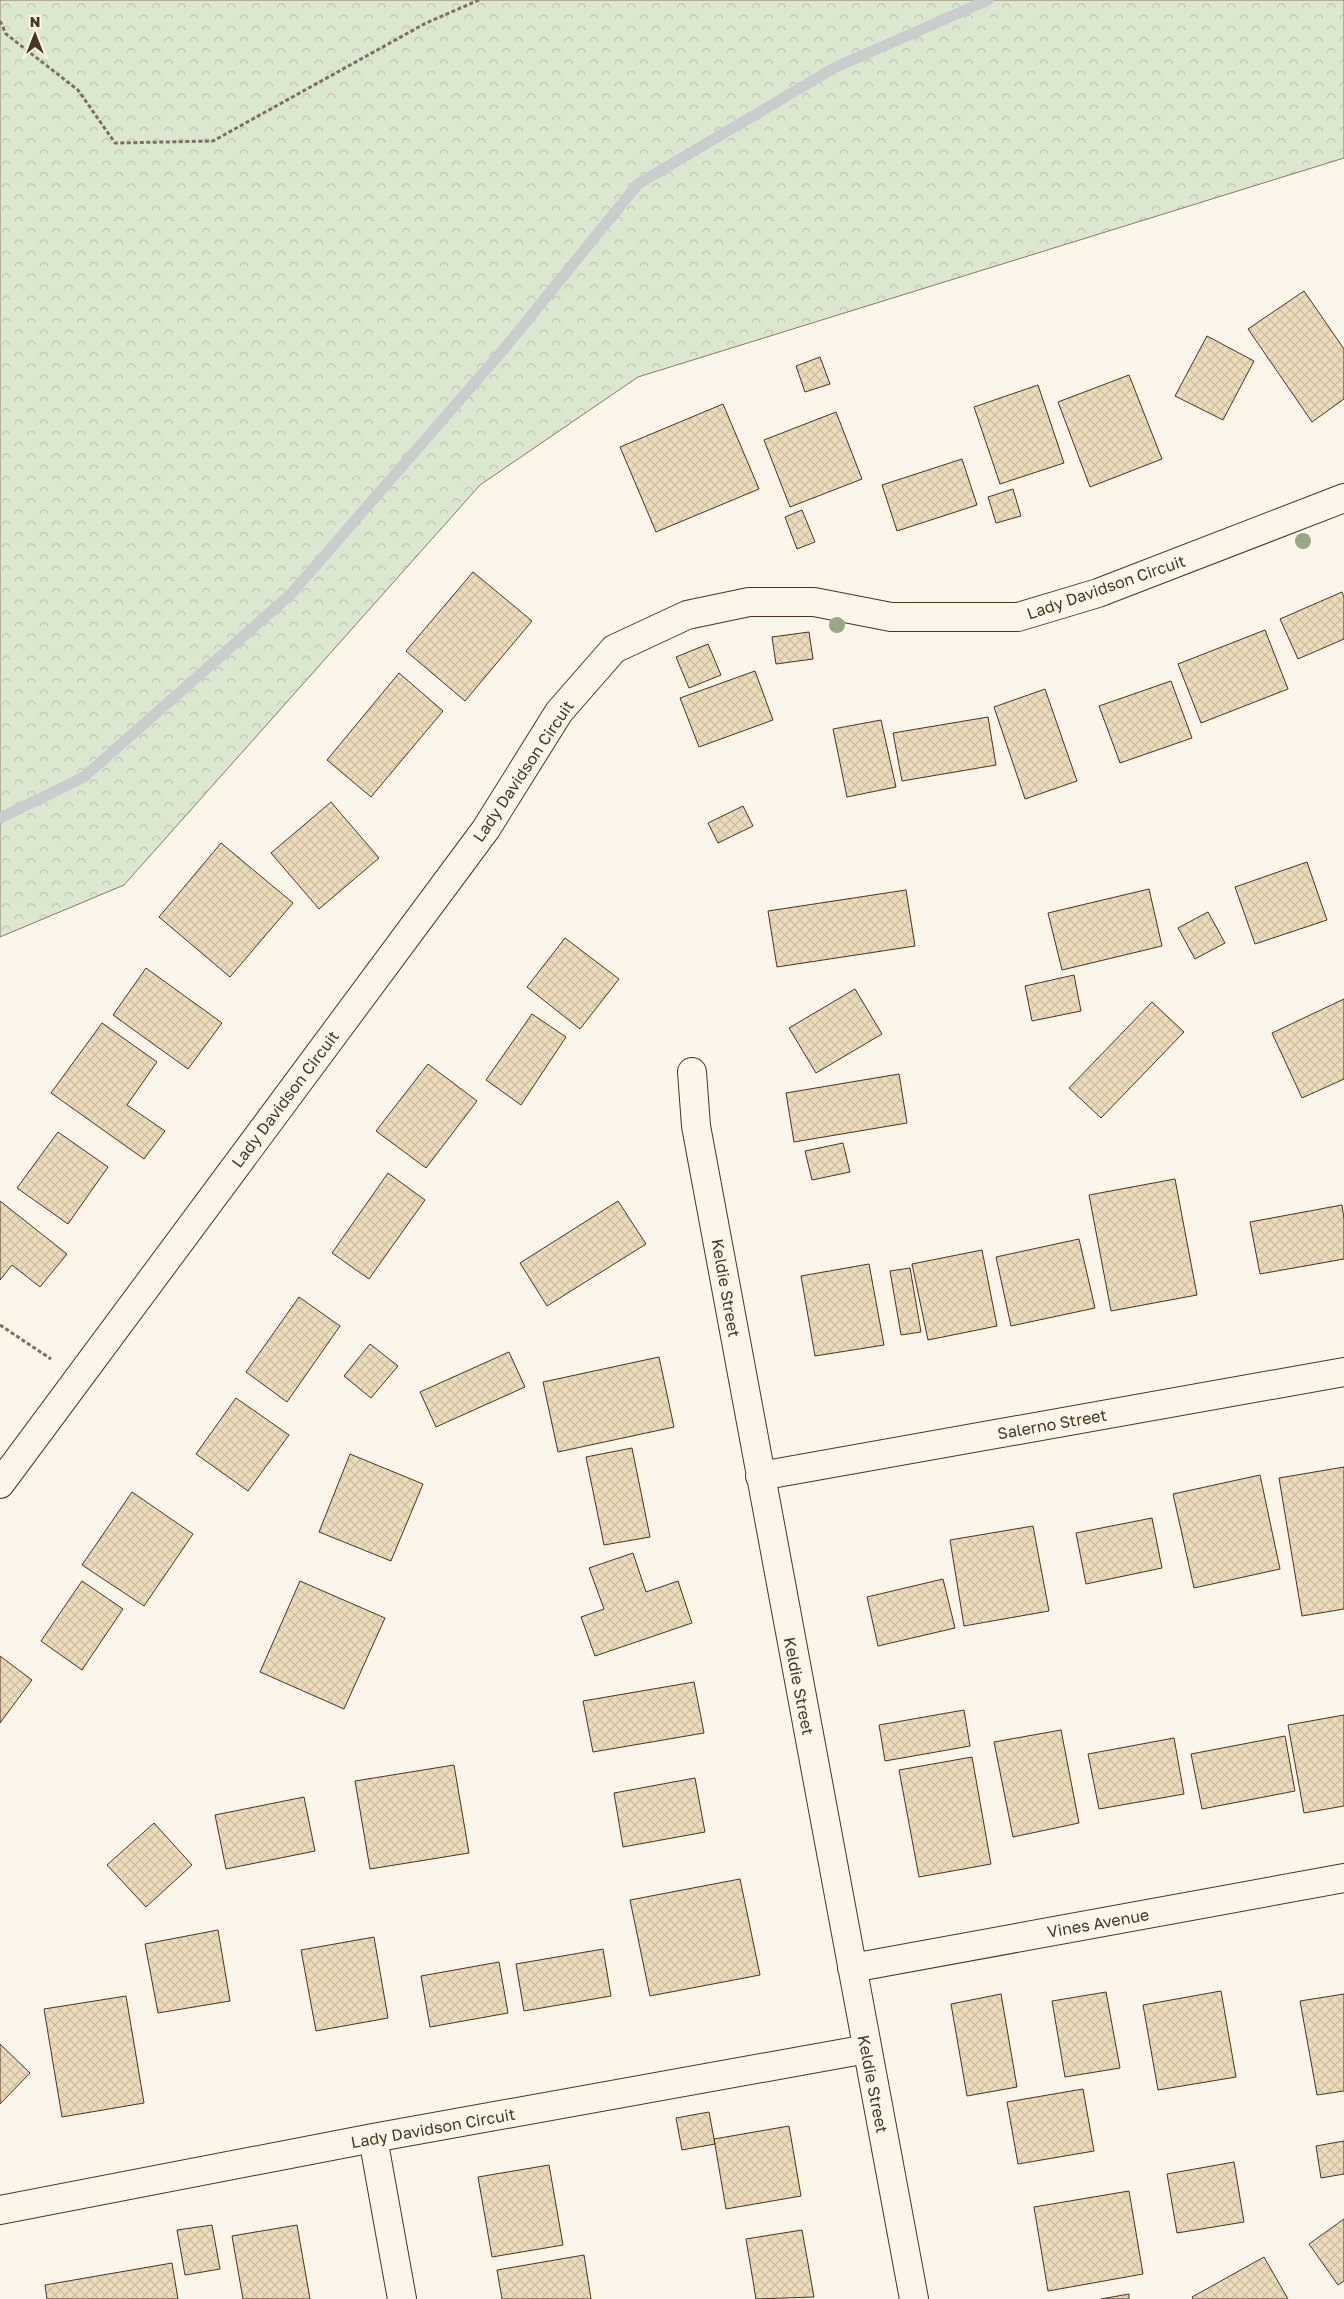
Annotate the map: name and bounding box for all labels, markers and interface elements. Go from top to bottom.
north arrow [10,10,60,60]
text: N [30,13,40,30]
street label: Lady Davidson Circuit [1024,550,1188,624]
street label: Lady Davidson Circuit [468,696,578,846]
street label: Lady Davidson Circuit [227,1027,343,1171]
street label: Keldie Street [707,1237,745,1339]
street label: Salerno Street [996,1405,1108,1443]
street label: Keldie Street [780,1635,818,1737]
street label: Vines Avenue [1045,1904,1151,1942]
street label: Keldie Street [854,2033,892,2135]
street label: Lady Davidson Circuit [349,2104,517,2152]

